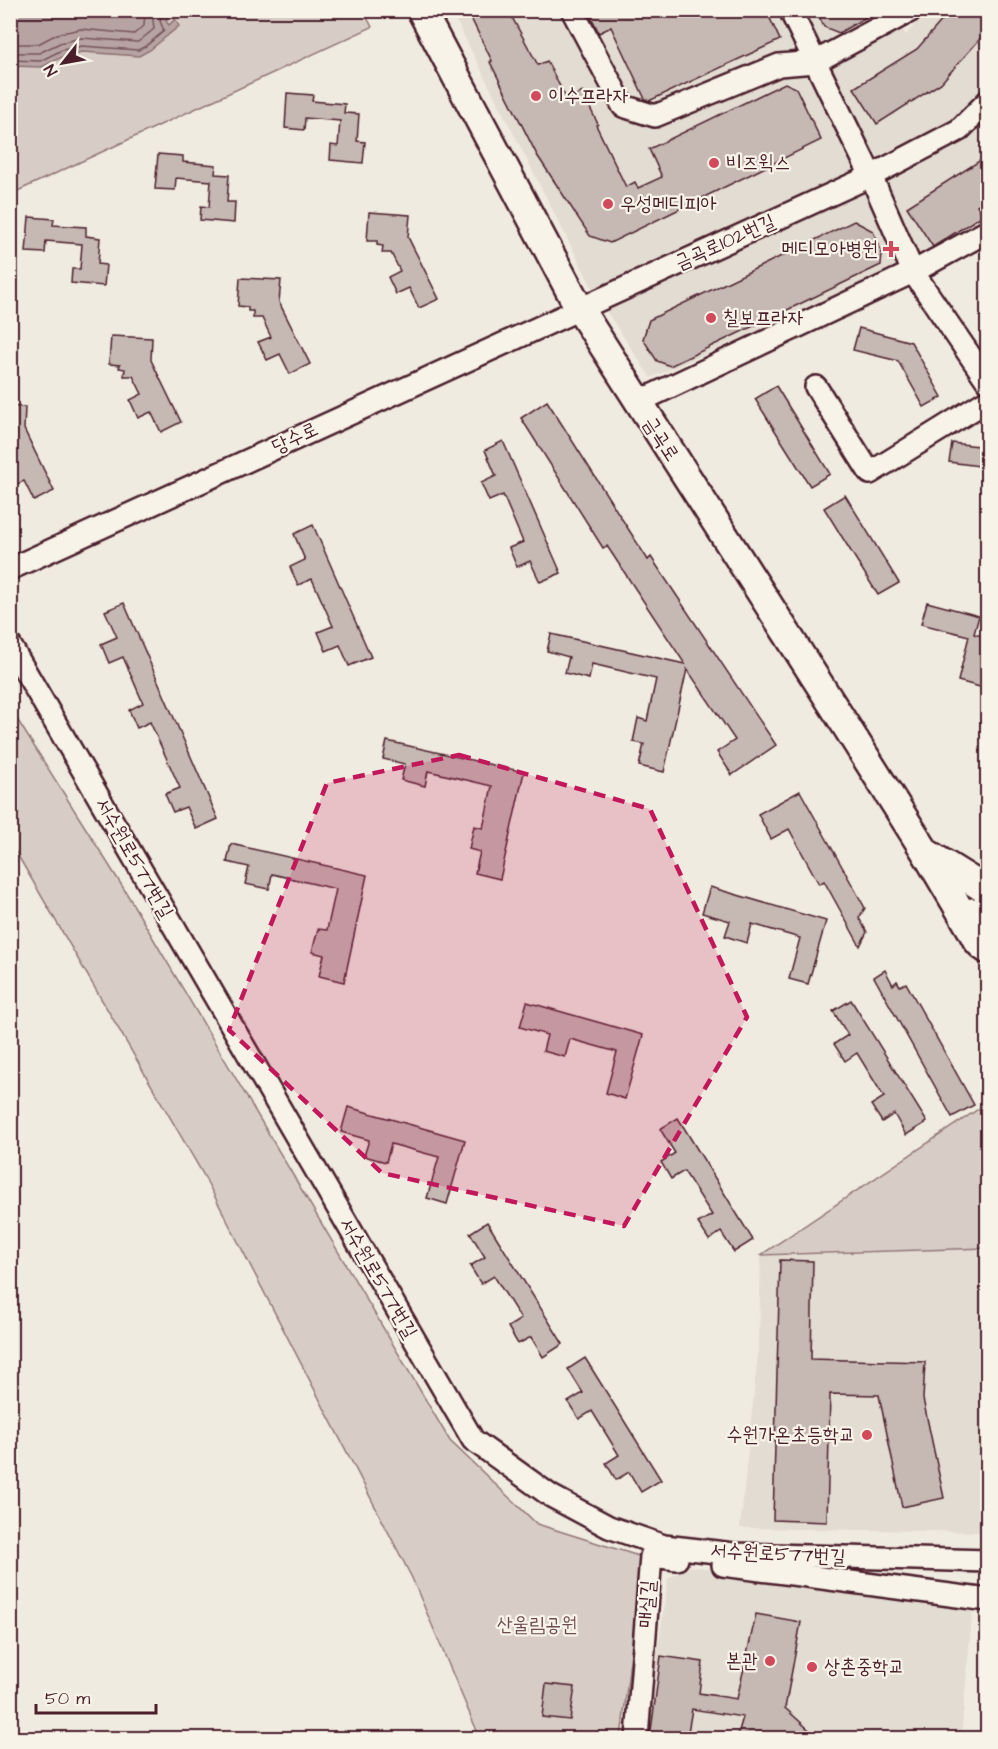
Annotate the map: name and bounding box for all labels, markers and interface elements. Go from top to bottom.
north arrow [33,33,93,93]
text: N [39,60,63,80]
place label: 이수프라자 [548,82,628,110]
marker: 이수프라자 [529,89,543,103]
place label: 비즈윅스 [726,149,790,177]
marker: 비즈윅스 [707,156,721,170]
place label: 우성메디피아 [620,190,717,218]
marker: 우성메디피아 [601,197,615,211]
street label: 금곡로102번길 [670,207,780,277]
place label: 메디모아병원 [781,235,878,263]
marker: 메디모아병원 [882,240,900,258]
place label: 칠보프라자 [723,304,803,332]
marker: 칠보프라자 [704,311,718,325]
street label: 금곡로 [636,411,686,467]
street label: 당수로 [267,415,323,461]
street label: 서수원로577번길 [88,792,180,924]
street label: 서수원로577번길 [332,1212,424,1344]
place label: 수원가온초등학교 [726,1421,855,1449]
marker: 수원가온초등학교 [860,1428,874,1442]
street label: 서수원로577번길 [710,1536,846,1572]
street label: 매실길 [631,1579,663,1629]
park label: 산울림공원 [497,1611,577,1639]
place label: 본관 [726,1647,758,1675]
place label: 상촌중학교 [824,1653,904,1681]
marker: 본관 [763,1654,777,1668]
marker: 상촌중학교 [805,1660,819,1674]
scale bar [36,1677,156,1715]
text: 50 m [45,1686,90,1711]

